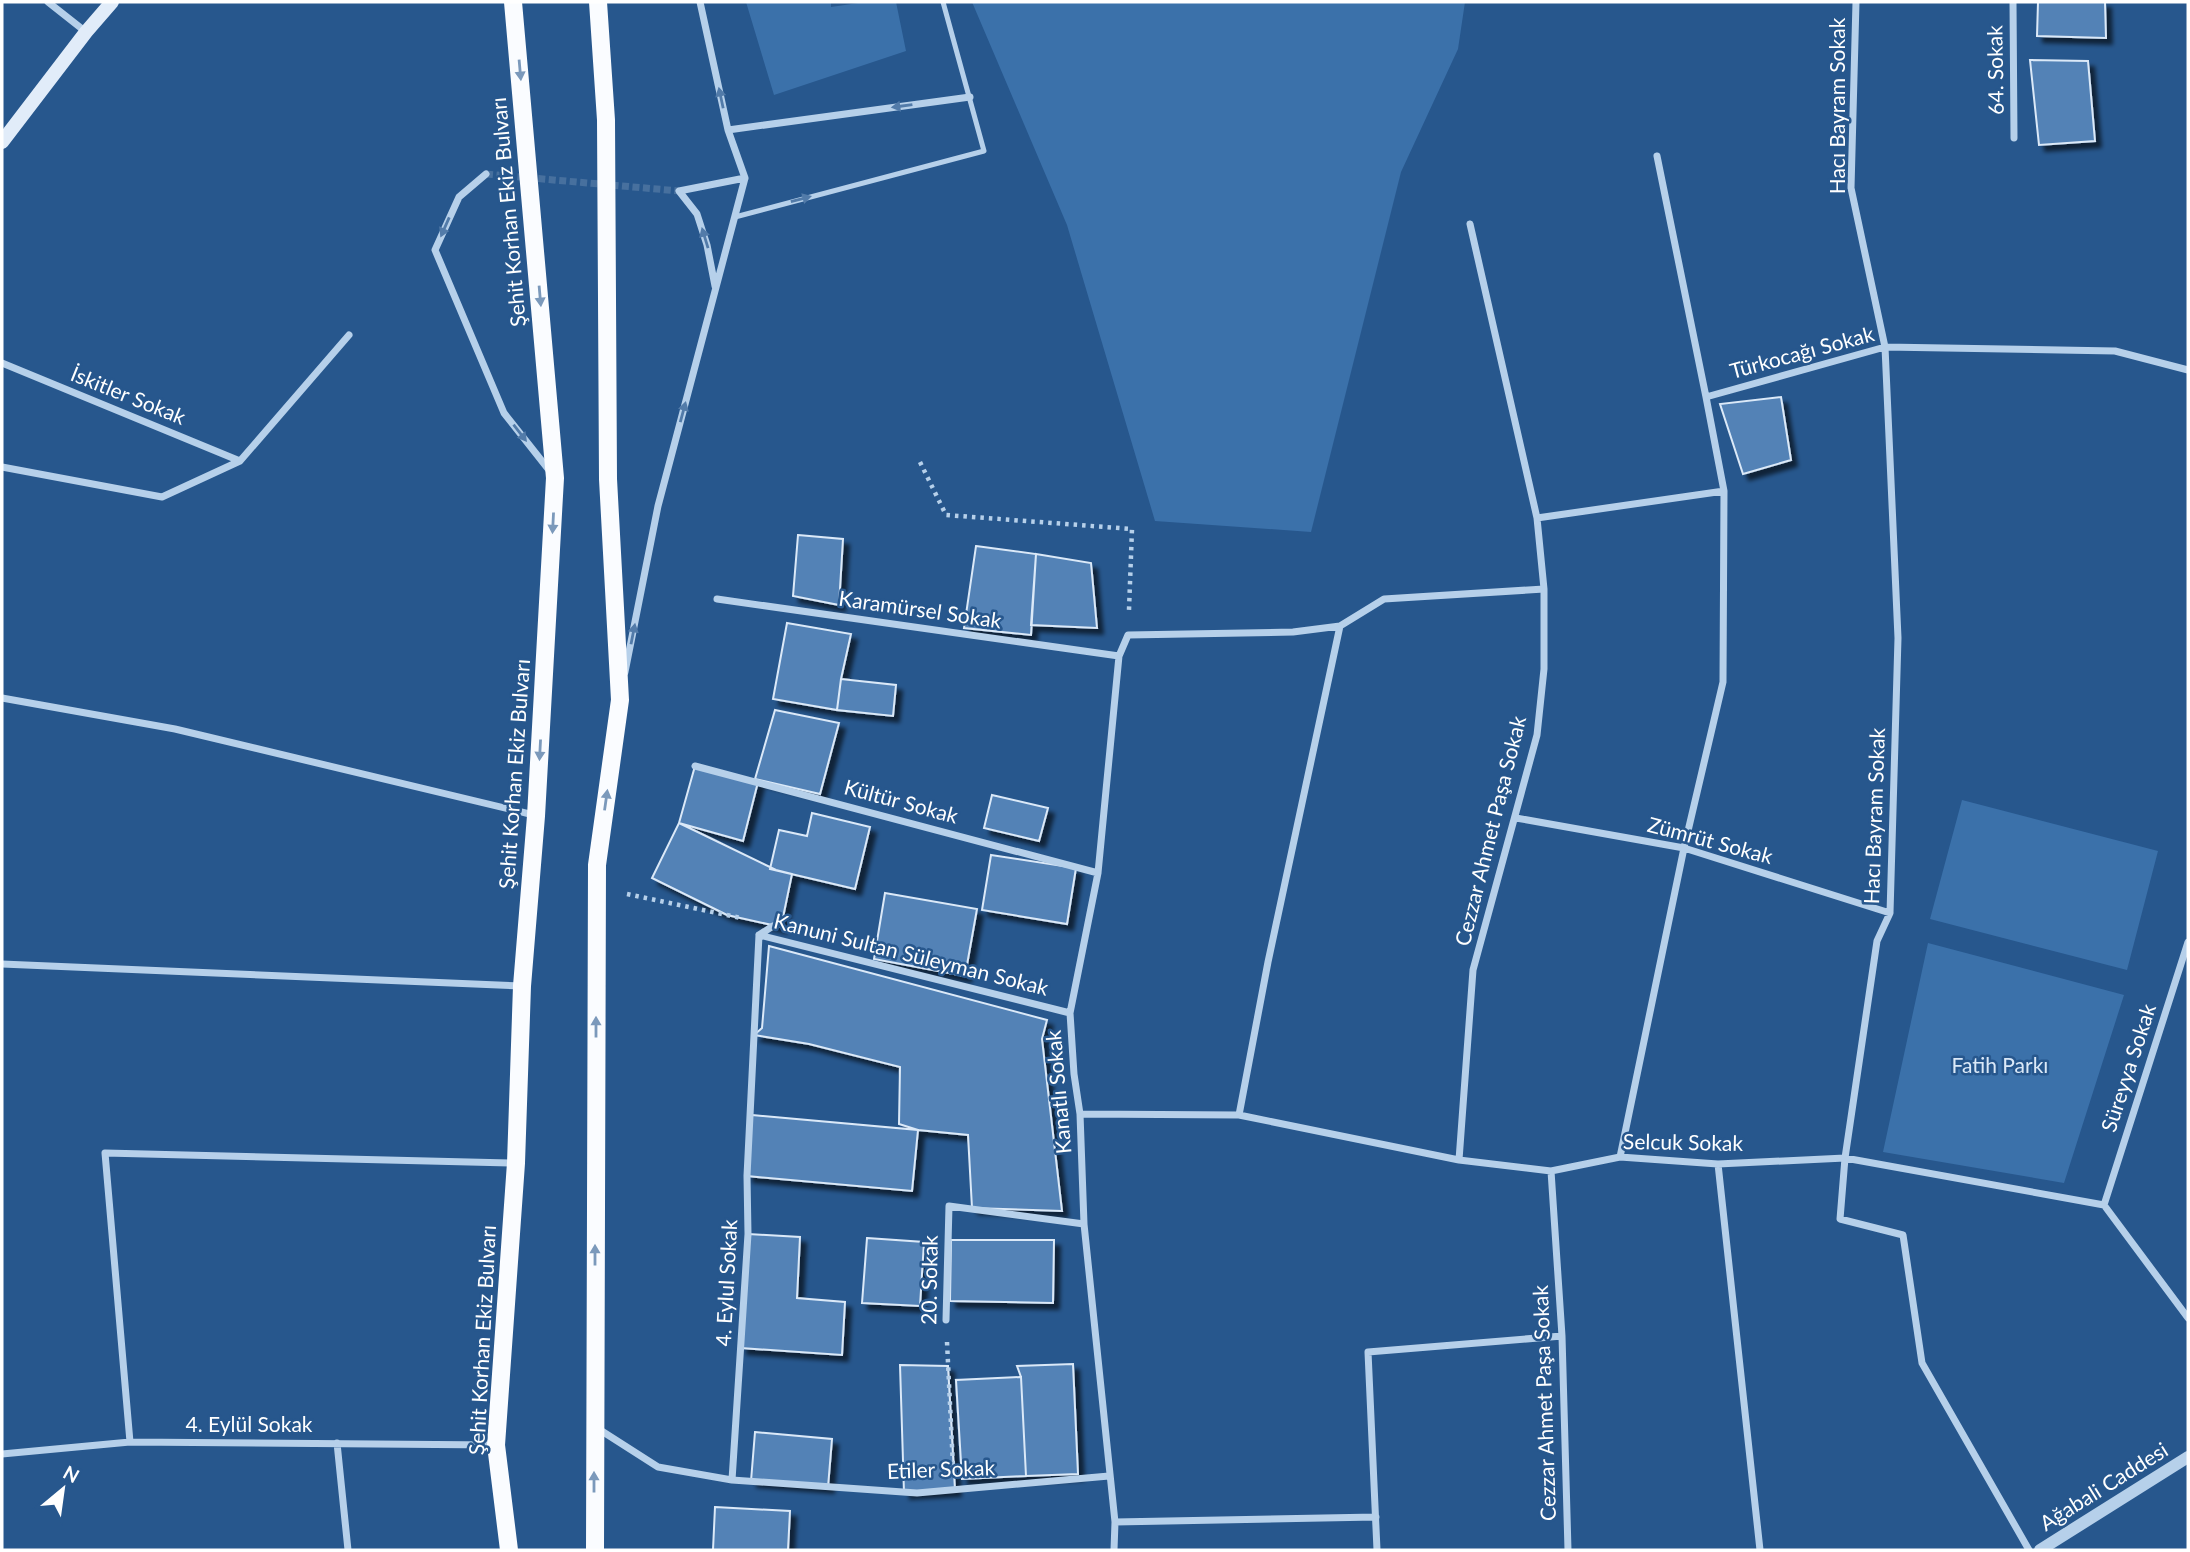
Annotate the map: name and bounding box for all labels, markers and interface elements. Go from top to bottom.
street label: Hacı Bayram Sokak [1824,17,1849,194]
street label: 64. Sokak [1981,25,2008,115]
one-way arrow [514,59,525,81]
one-way arrow [716,87,727,109]
street label: Şehit Korhan Ekiz Bulvarı [485,96,530,328]
one-way arrow [891,101,913,112]
one-way arrow [791,193,813,204]
one-way arrow [439,217,451,237]
one-way arrow [699,227,709,248]
one-way arrow [535,286,546,308]
street label: Türkocağı Sokak [1727,320,1877,383]
street label: İskitler Sokak [68,360,190,429]
one-way arrow [678,401,689,423]
one-way arrow [513,424,527,442]
one-way arrow [547,512,558,534]
street label: Karamürsel Sokak [837,585,1004,632]
one-way arrow [628,623,639,645]
street label: Şehit Korhan Ekiz Bulvarı [493,658,534,890]
street label: Cezzar Ahmet Paşa Sokak [1449,713,1530,948]
street label: Hacı Bayram Sokak [1858,727,1889,905]
one-way arrow [534,739,545,761]
street label: Kültür Sokak [842,773,961,828]
one-way arrow [601,789,612,811]
street label: Zümrüt Sokak [1645,811,1776,868]
street label: Kanuni Sultan Süleyman Sokak [771,907,1052,1000]
street label: Süreyya Sokak [2095,1000,2160,1135]
one-way arrow [590,1016,602,1038]
street label: Kanatlı Sokak [1040,1029,1075,1155]
park label: Fatih Parkı [1952,1052,2048,1077]
street label: Selcuk Sokak [1623,1128,1744,1155]
street label: 4. Eylul Sokak [710,1219,741,1347]
street label: Şehit Korhan Ekiz Bulvarı [463,1224,500,1456]
street label: 20. Sokak [915,1235,942,1325]
one-way arrow [589,1243,600,1265]
street label: Cezzar Ahmet Paşa Sokak [1527,1284,1560,1521]
street label: 4. Eylül Sokak [185,1411,313,1436]
street label: Ağabali Caddesi [2035,1436,2172,1535]
north arrow [28,1454,98,1524]
street label: Etiler Sokak [886,1454,996,1483]
text: N [60,1460,83,1487]
one-way arrow [588,1471,600,1493]

